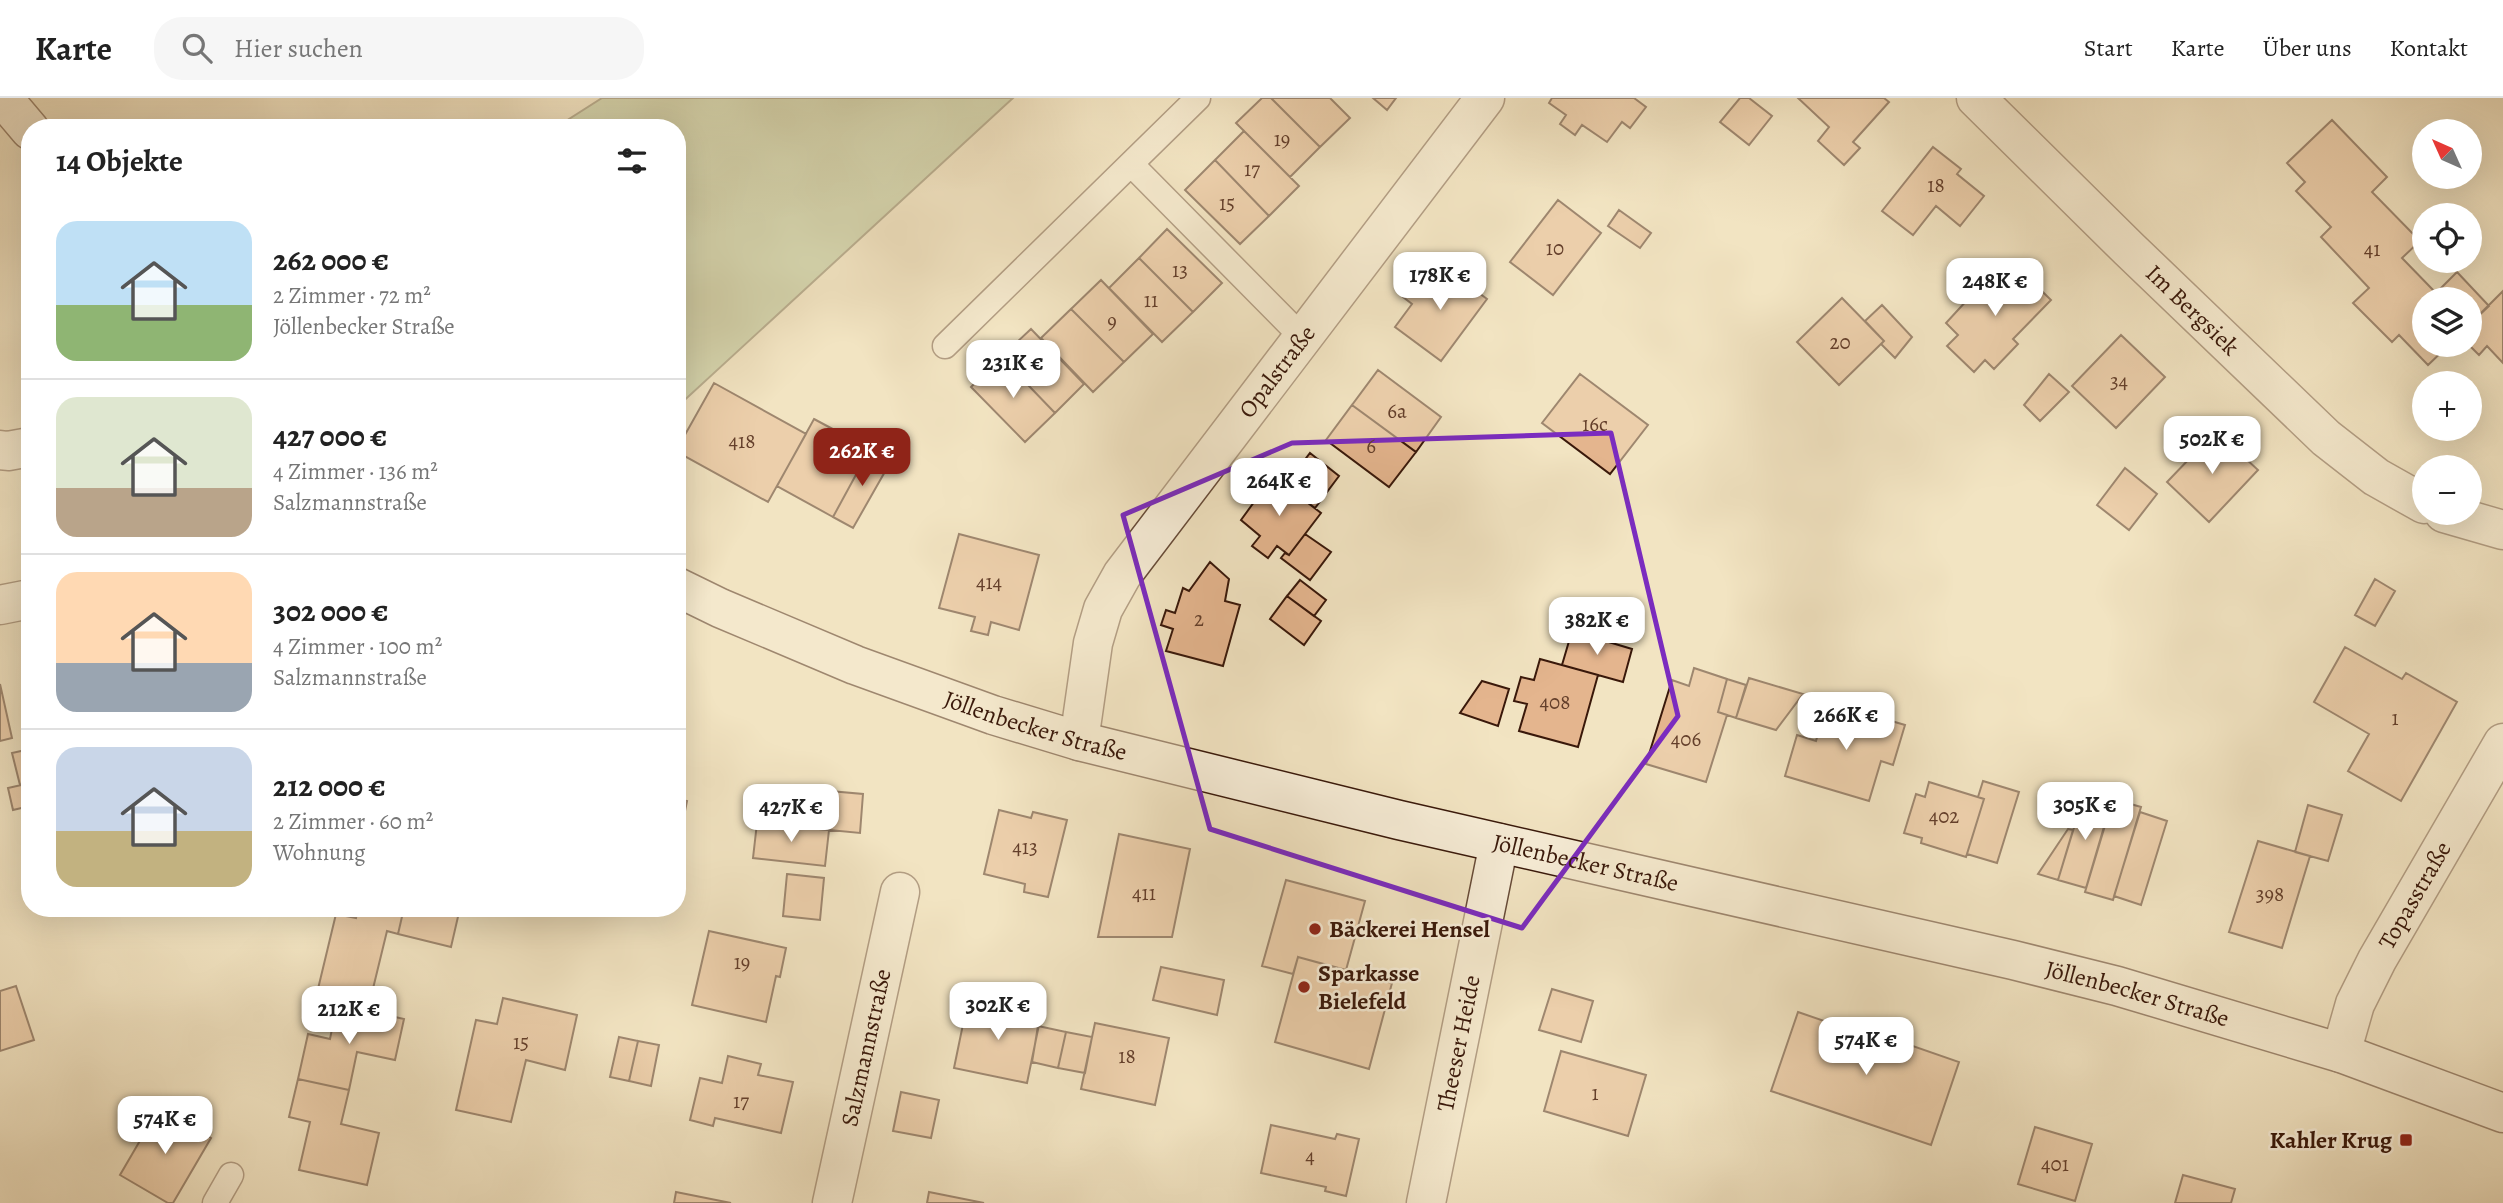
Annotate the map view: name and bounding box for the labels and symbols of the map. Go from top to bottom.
north arrow [2412,119,2482,189]
house number: 19 [1274,125,1290,153]
house number: 17 [1244,155,1260,183]
house number: 18 [1927,171,1945,199]
house number: 15 [1219,189,1235,217]
house number: 10 [1546,234,1564,262]
house number: 41 [2364,235,2380,263]
pin: 178K € [1383,252,1497,312]
house number: 13 [1172,256,1188,284]
street label: Im Bergsiek [2139,257,2246,363]
pin: 248K € [1938,258,2052,318]
house number: 11 [1144,286,1158,314]
house number: 9 [1107,307,1117,335]
street label: Opalstraße [1231,319,1323,425]
house number: 20 [1829,328,1851,356]
pin: 231K € [956,341,1070,400]
house number: 34 [2110,367,2128,395]
house number: 6a [1387,397,1407,425]
house number: 16c [1582,410,1608,438]
pin: 502K € [2155,416,2269,476]
house number: 418 [729,427,755,455]
pin: 262K € [805,428,919,488]
house number: 6 [1366,432,1376,460]
pin: 264K € [1222,458,1336,518]
house number: 414 [976,568,1002,596]
pin: 382K € [1540,598,1654,657]
house number: 2 [1194,605,1204,633]
street label: Jöllenbecker Straße [940,683,1130,768]
house number: 408 [1540,688,1570,716]
pin: 266K € [1789,692,1903,752]
house number: 1 [2391,704,2399,732]
house number: 406 [1671,725,1701,753]
pin: 305K € [2028,782,2142,842]
pin: 427K € [734,784,848,844]
house number: 402 [1929,802,1959,830]
street label: Jöllenbecker Straße [1490,826,1682,899]
house number: 413 [1012,833,1038,861]
street label: Topasstraße [2371,835,2459,955]
house number: 411 [1132,879,1156,907]
house number: 398 [2256,880,2284,908]
place label: Bäckerei Hensel [1329,913,1491,945]
marker: Bäckerei Hensel [1307,921,1323,937]
house number: 19 [734,948,750,976]
street label: Jöllenbecker Straße [2042,953,2233,1035]
place label: Sparkasse Bielefeld [1318,957,1419,1017]
street label: Salzmannstraße [833,966,899,1129]
street label: Theeser Heide [1429,972,1488,1114]
marker: Sparkasse Bielefeld [1296,979,1312,995]
pin: 302K € [941,982,1055,1042]
pin: 212K € [292,986,406,1046]
pin: 574K € [1809,1018,1923,1077]
house number: 15 [513,1028,529,1056]
house number: 18 [1118,1042,1136,1070]
house number: 1 [1591,1079,1599,1107]
house number: 17 [733,1087,749,1115]
pin: 574K € [108,1096,222,1156]
place label: Kahler Krug [2270,1124,2393,1156]
marker: Kahler Krug [2398,1132,2414,1148]
house number: 4 [1305,1142,1315,1170]
house number: 401 [2041,1150,2069,1178]

